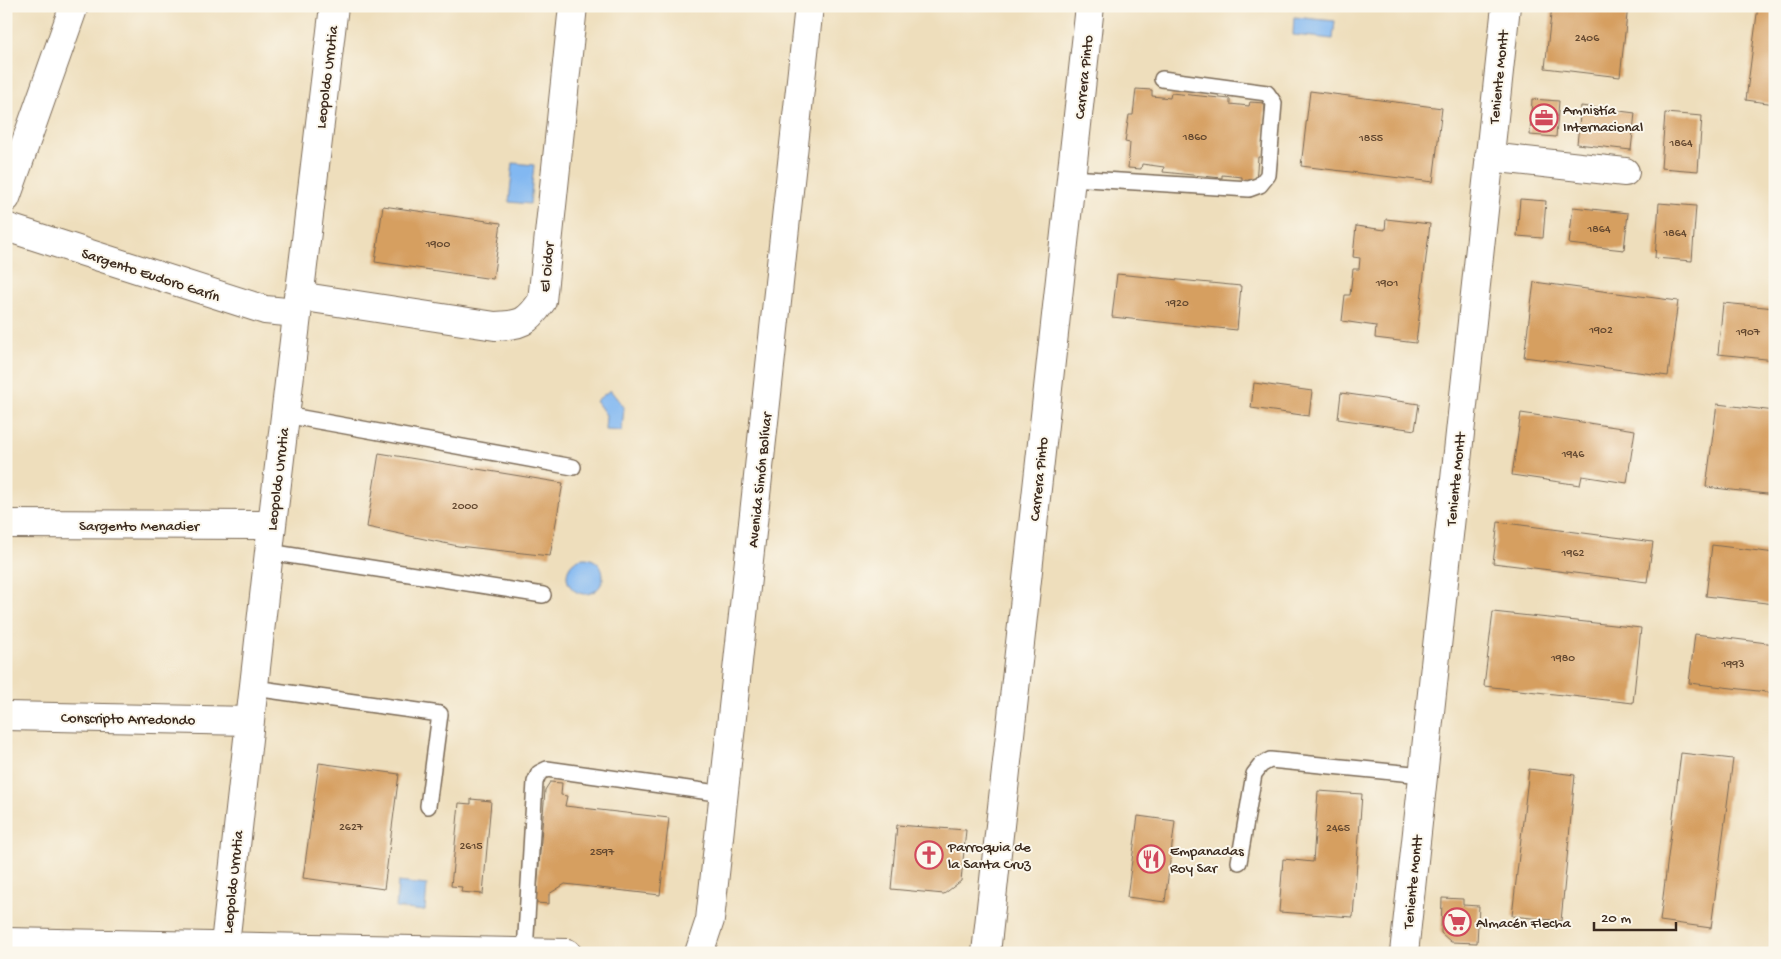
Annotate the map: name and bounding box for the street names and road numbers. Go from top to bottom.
street label: Leopoldo Urrutia [313,24,343,130]
street label: Teniente Montt [1486,28,1514,126]
street label: Carrera Pinto [1072,34,1098,120]
street label: El Oidor [537,240,559,293]
street label: Sargento Eudoro Garín [79,245,222,307]
street label: Avenida Simón Bolívar [745,410,777,549]
street label: Leopoldo Urrutia [264,426,294,532]
street label: Teniente Montt [1443,430,1471,528]
street label: Carrera Pinto [1027,436,1053,522]
street label: Sargento Menadier [79,518,201,536]
street label: Conscripto Arredondo [61,710,196,730]
street label: Leopoldo Urrutia [220,829,248,935]
street label: Teniente Montt [1400,833,1428,931]

